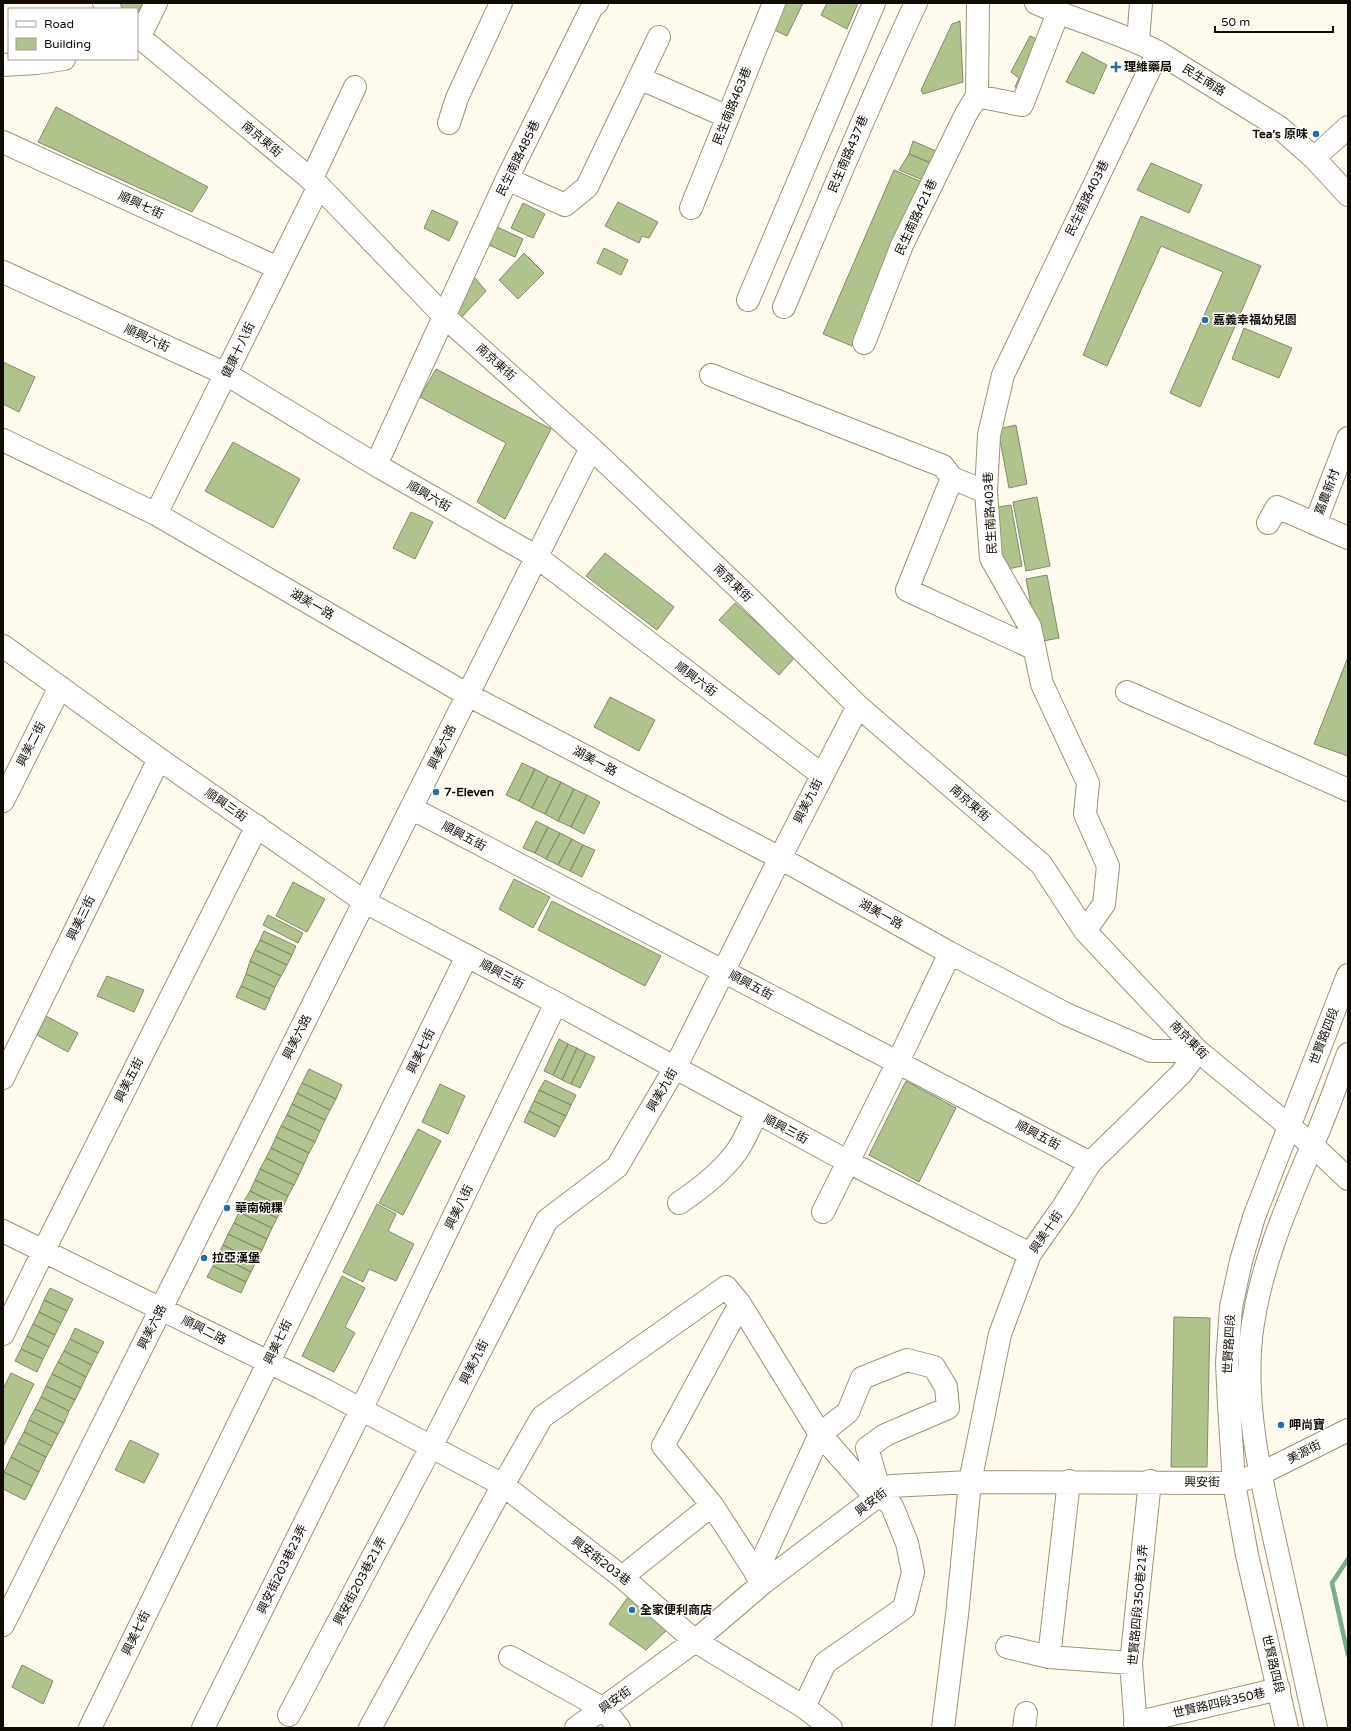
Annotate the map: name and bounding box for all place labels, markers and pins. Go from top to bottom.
place label: 理維藥局 [1124,60,1172,74]
marker: 理維藥局 [1111,62,1121,72]
place label: Tea's 原味 [1251,127,1308,141]
marker: Tea's 原味 [1311,129,1321,139]
place label: 嘉義幸福幼兒園 [1213,313,1297,327]
marker: 嘉義幸福幼兒園 [1200,315,1210,325]
place label: 7-Eleven [444,785,494,799]
marker: 7-Eleven [431,787,441,797]
place label: 華南碗粿 [235,1201,283,1215]
marker: 華南碗粿 [222,1203,232,1213]
place label: 拉亞漢堡 [212,1251,260,1265]
marker: 拉亞漢堡 [199,1253,209,1263]
place label: 呷尚寶 [1289,1418,1325,1432]
marker: 呷尚寶 [1276,1420,1286,1430]
place label: 全家便利商店 [640,1603,712,1617]
marker: 全家便利商店 [627,1605,637,1615]

